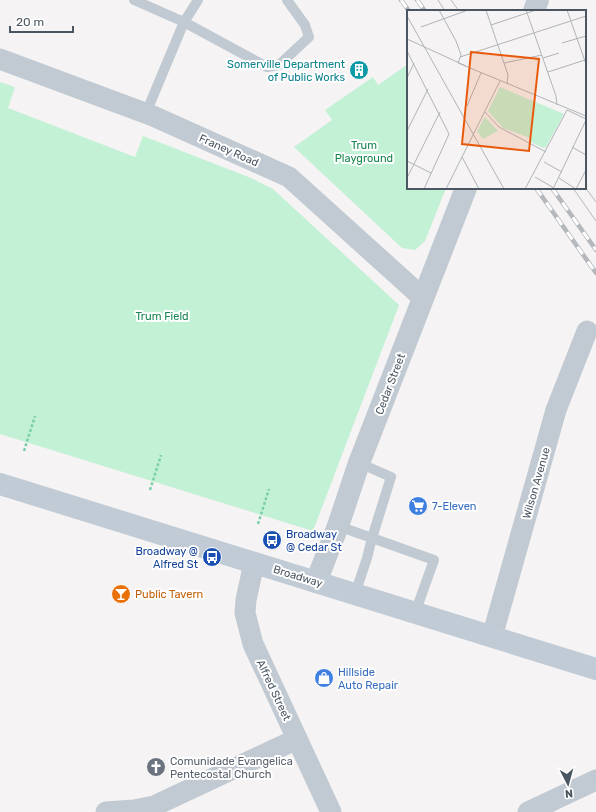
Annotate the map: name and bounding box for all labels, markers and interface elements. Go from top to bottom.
scale bar [10,8,73,34]
inset map [407,10,586,189]
text: 20 m [16,15,44,29]
place label: Somerville Department of Public Works [227,58,346,84]
building icon: Somerville Department of Public Works [348,59,370,81]
street label: Franey Road [197,132,260,169]
park label: Trum Playground [335,139,393,165]
park label: Trum Field [135,310,189,323]
street label: Cedar Street [373,351,408,417]
street label: Wilson Avenue [520,446,553,520]
supermarket icon: 7-Eleven [407,495,429,517]
place label: 7-Eleven [432,500,477,513]
place label: Broadway @ Cedar St [286,528,342,554]
bus stop icon: Broadway @ Cedar St [261,529,283,551]
place label: Broadway @ Alfred St [135,545,199,571]
bus stop icon: Broadway @ Alfred St [201,546,223,568]
street label: Broadway [272,563,324,590]
bar icon: Public Tavern [110,583,132,605]
place label: Public Tavern [135,588,203,601]
street label: Alfred Street [254,658,294,723]
place label: Hillside Auto Repair [338,666,399,692]
shop icon: Hillside Auto Repair [313,667,335,689]
place label: Comunidade Evangelica Pentecostal Church [170,755,293,781]
church icon: Comunidade Evangelica Pentecostal Church [145,756,167,778]
north arrow [548,764,588,804]
text: N [564,787,574,800]

